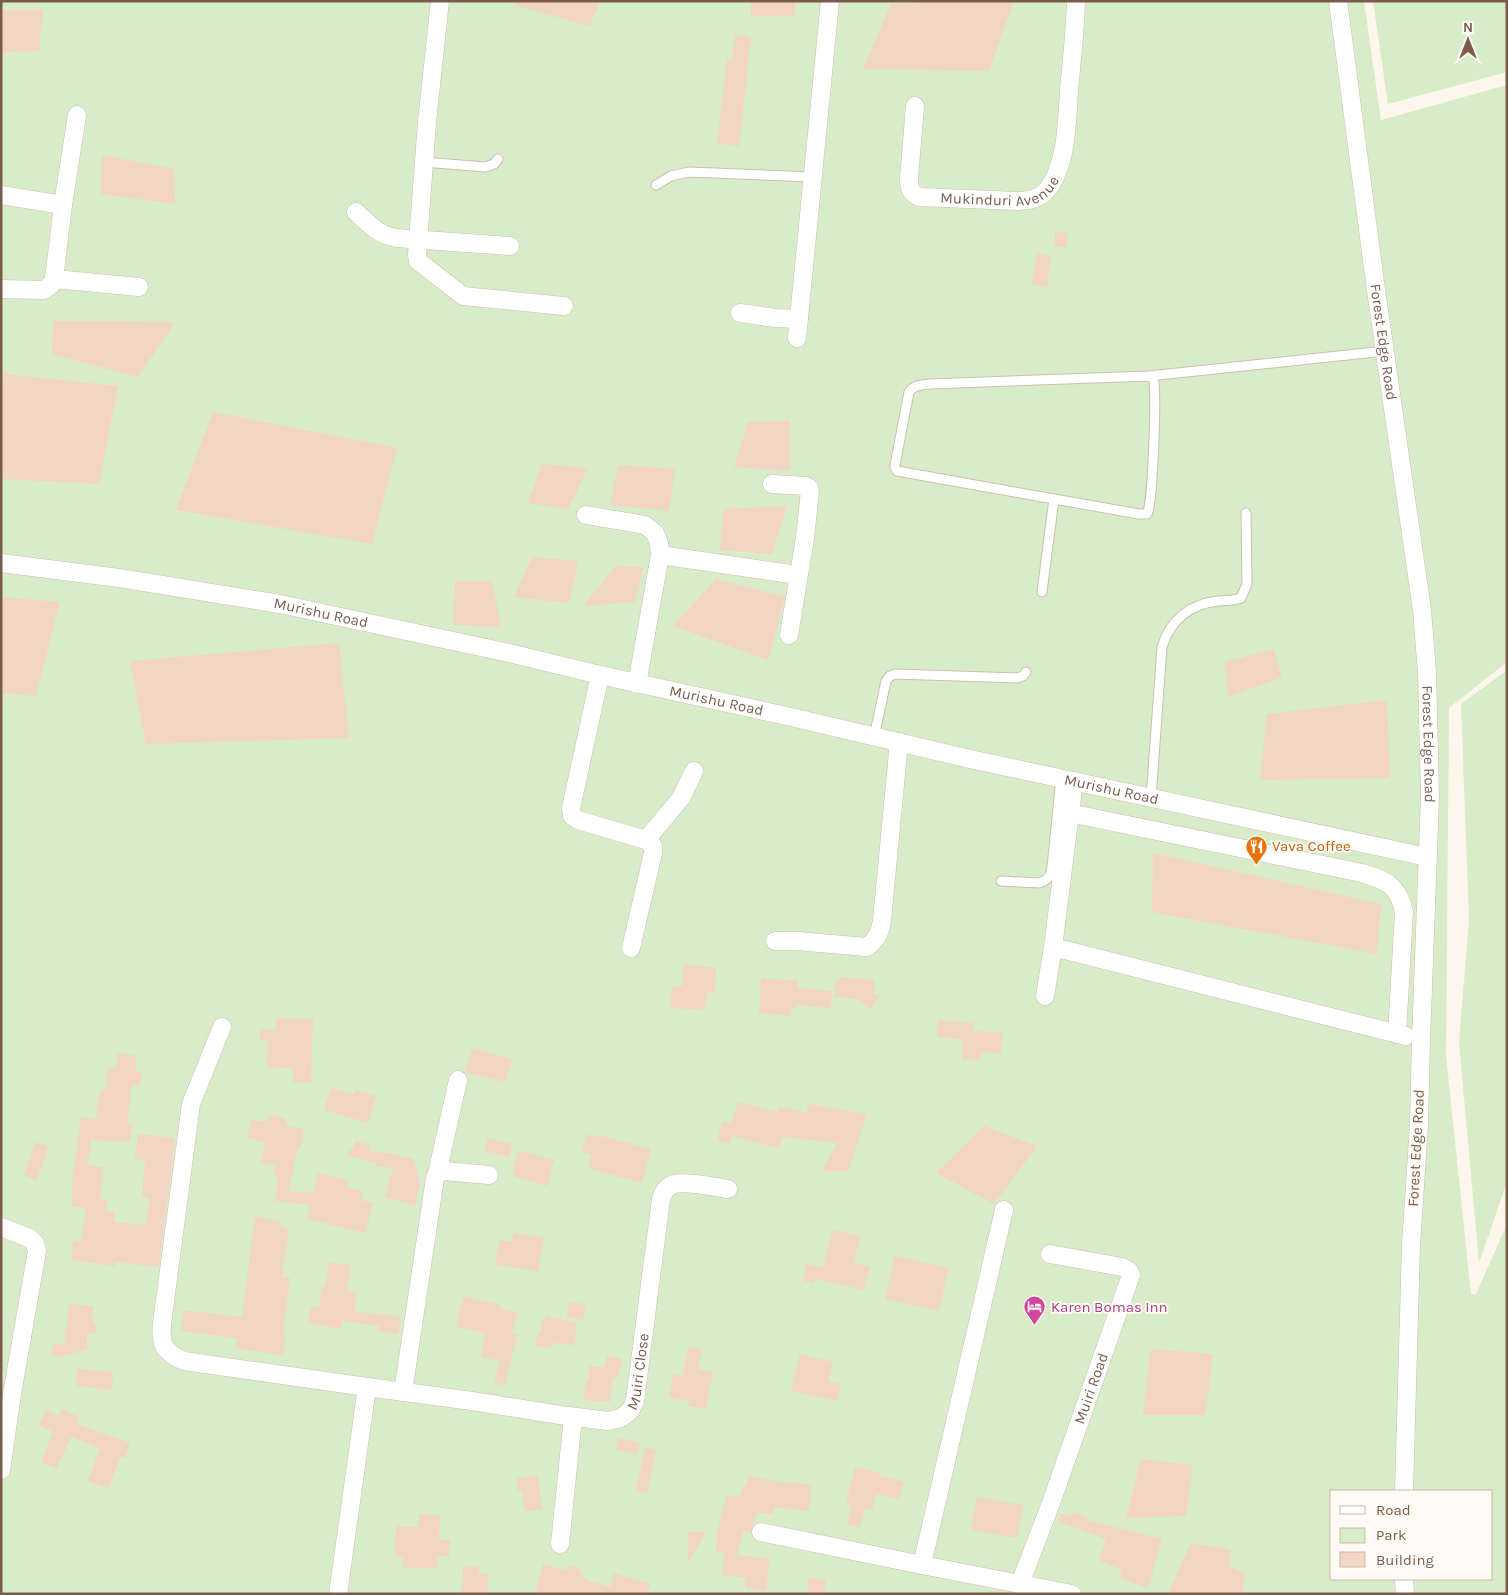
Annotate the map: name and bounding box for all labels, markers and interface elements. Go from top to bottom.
north arrow [1443,15,1493,65]
text: N [1463,19,1473,36]
street label: Mukinduri Avenue [940,173,1063,210]
street label: Forest Edge Road [1366,283,1401,401]
street label: Murishu Road [272,594,370,632]
street label: Murishu Road [668,682,765,720]
street label: Forest Edge Road [1418,685,1439,803]
street label: Murishu Road [1063,770,1160,808]
restaurant icon: Vava Coffee [1244,834,1268,865]
place label: Vava Coffee [1272,837,1351,855]
street label: Forest Edge Road [1404,1089,1428,1207]
hotel icon: Karen Bomas Inn [1023,1295,1047,1326]
place label: Karen Bomas Inn [1051,1298,1168,1316]
street label: Muiri Close [623,1332,653,1413]
street label: Muiri Road [1070,1351,1112,1427]
legend [1330,1490,1493,1580]
text: Road [1376,1501,1411,1519]
text: Park [1376,1526,1406,1544]
text: Building [1376,1551,1434,1569]

